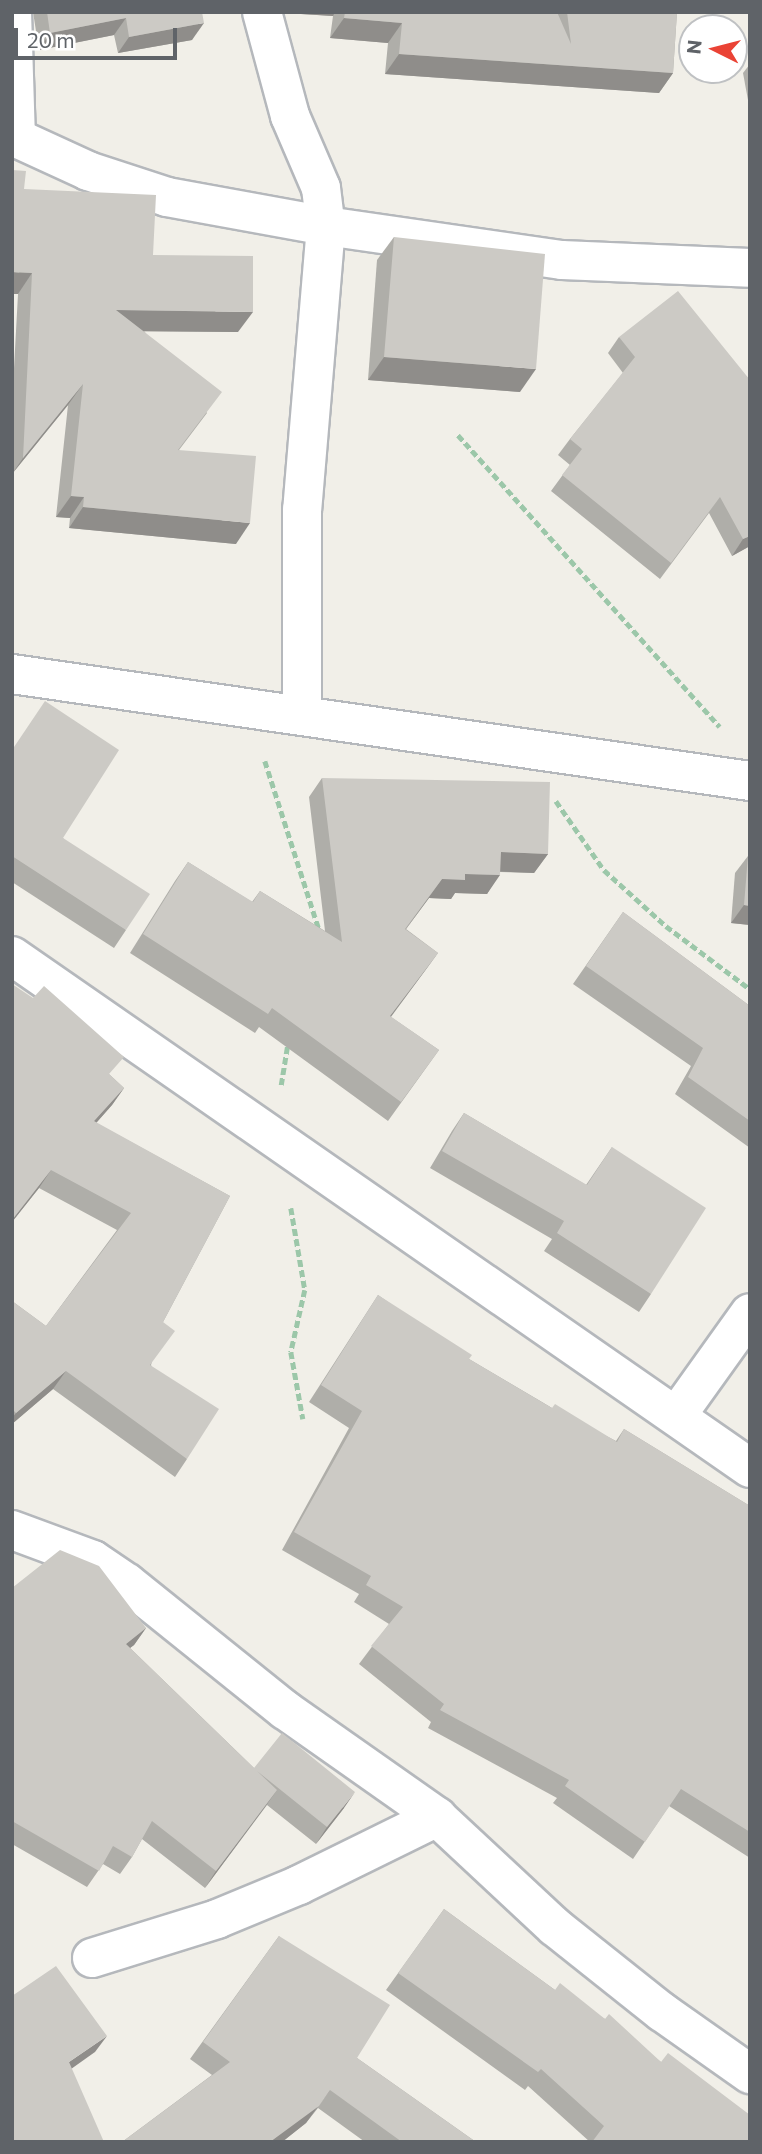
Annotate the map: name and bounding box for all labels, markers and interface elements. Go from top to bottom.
scale bar [18,14,180,58]
north arrow [678,14,748,84]
text: 20 m [27,27,75,52]
text: N [681,39,706,55]

